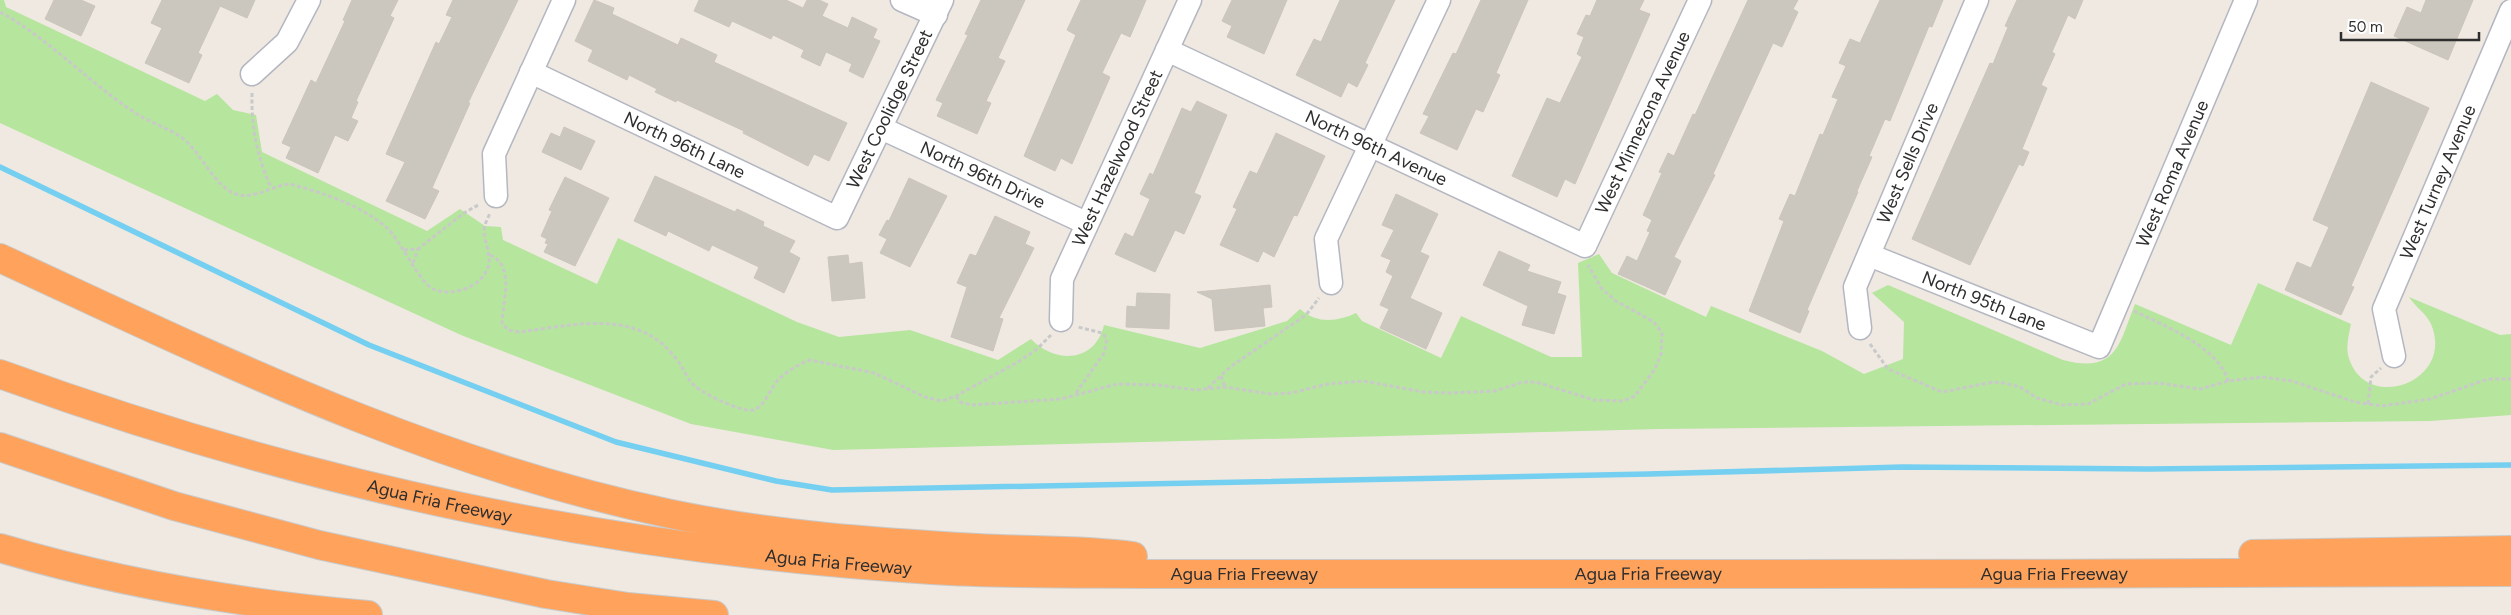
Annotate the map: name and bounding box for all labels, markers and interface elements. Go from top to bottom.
scale bar [2341,10,2478,42]
text: 50 m [2348,18,2383,36]
street label: West Coolidge Street [842,26,937,192]
street label: West Minnezona Avenue [1591,27,1695,217]
street label: West Hazelwood Street [1067,66,1167,250]
street label: West Roma Avenue [2132,97,2213,250]
street label: West Sells Drive [1872,99,1943,227]
street label: West Turney Avenue [2395,101,2481,263]
street label: North 96th Avenue [1302,105,1451,191]
street label: North 96th Lane [620,107,749,184]
street label: North 96th Drive [917,137,1049,214]
street label: North 95th Lane [1919,266,2050,336]
street label: Agua Fria Freeway [365,475,514,528]
street label: Agua Fria Freeway [764,545,913,580]
street label: Agua Fria Freeway [1170,563,1319,585]
street label: Agua Fria Freeway [1574,563,1723,585]
street label: Agua Fria Freeway [1980,563,2128,585]

